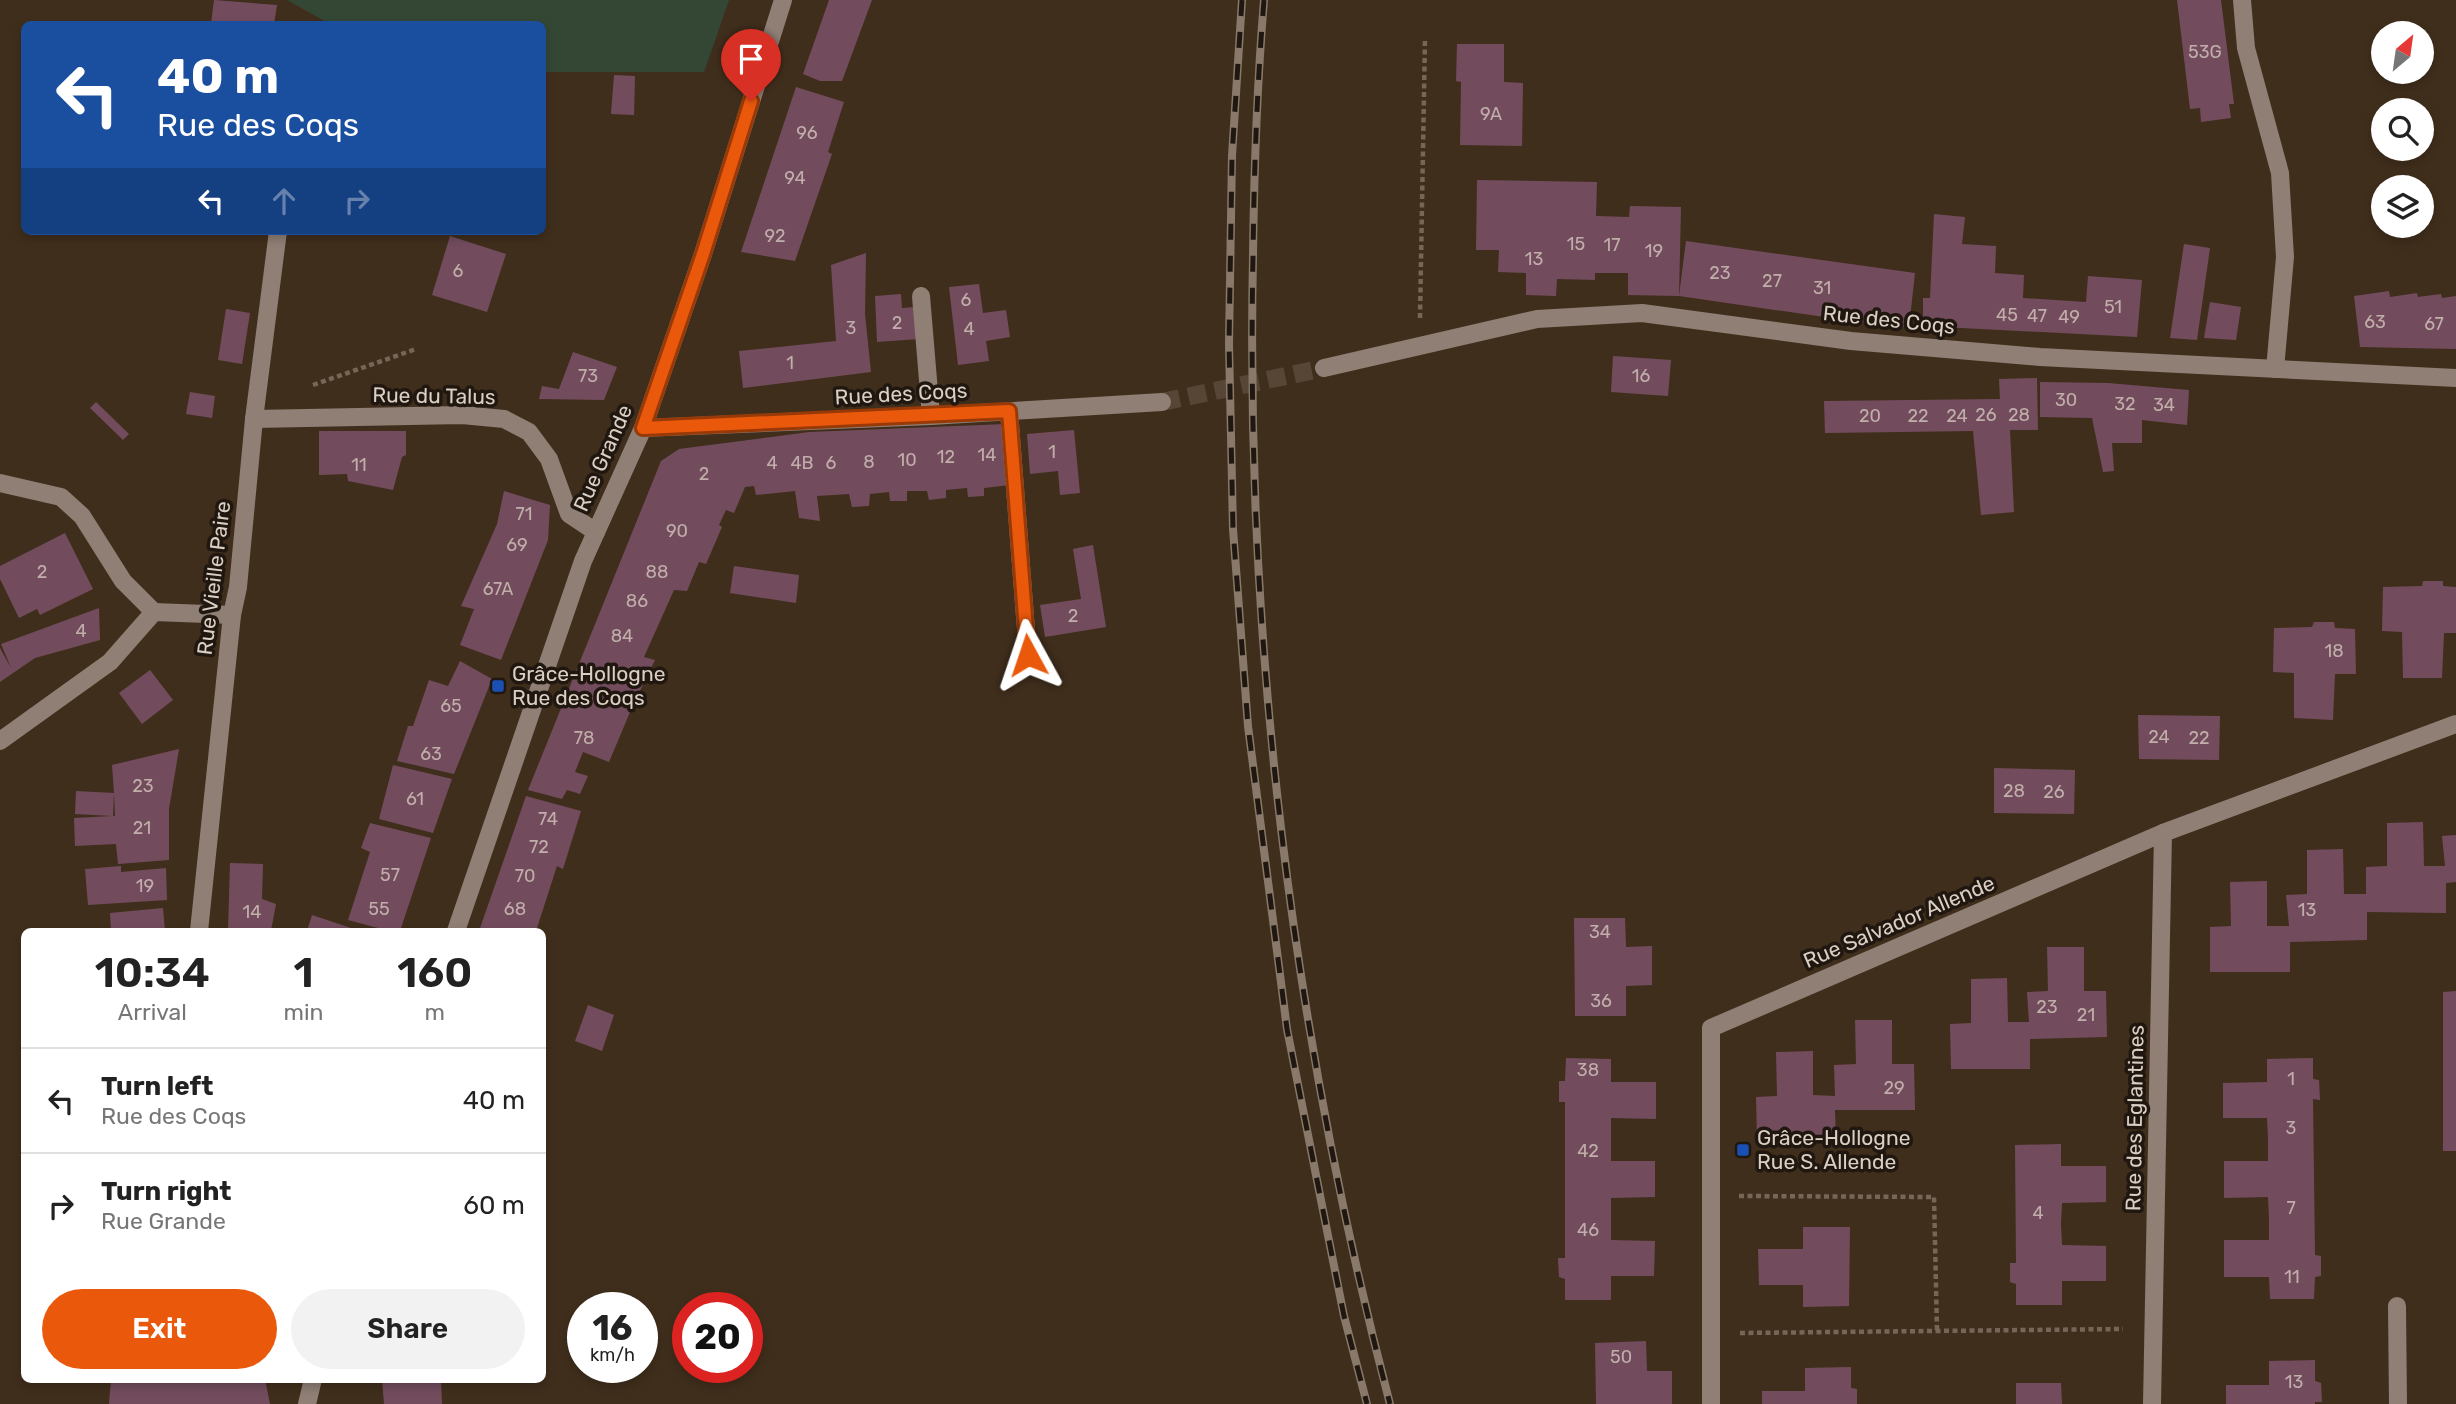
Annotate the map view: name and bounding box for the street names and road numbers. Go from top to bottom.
street label: Rue des Coqs [1822,300,1956,339]
street label: Rue des Coqs [834,378,968,409]
street label: Rue du Talus [372,382,496,409]
street label: Rue Grande [568,401,637,515]
street label: Rue Vieille Paire [192,500,235,656]
street label: Rue Salvador Allende [1799,870,1998,973]
street label: Rue des Eglantines [2120,1025,2149,1211]

